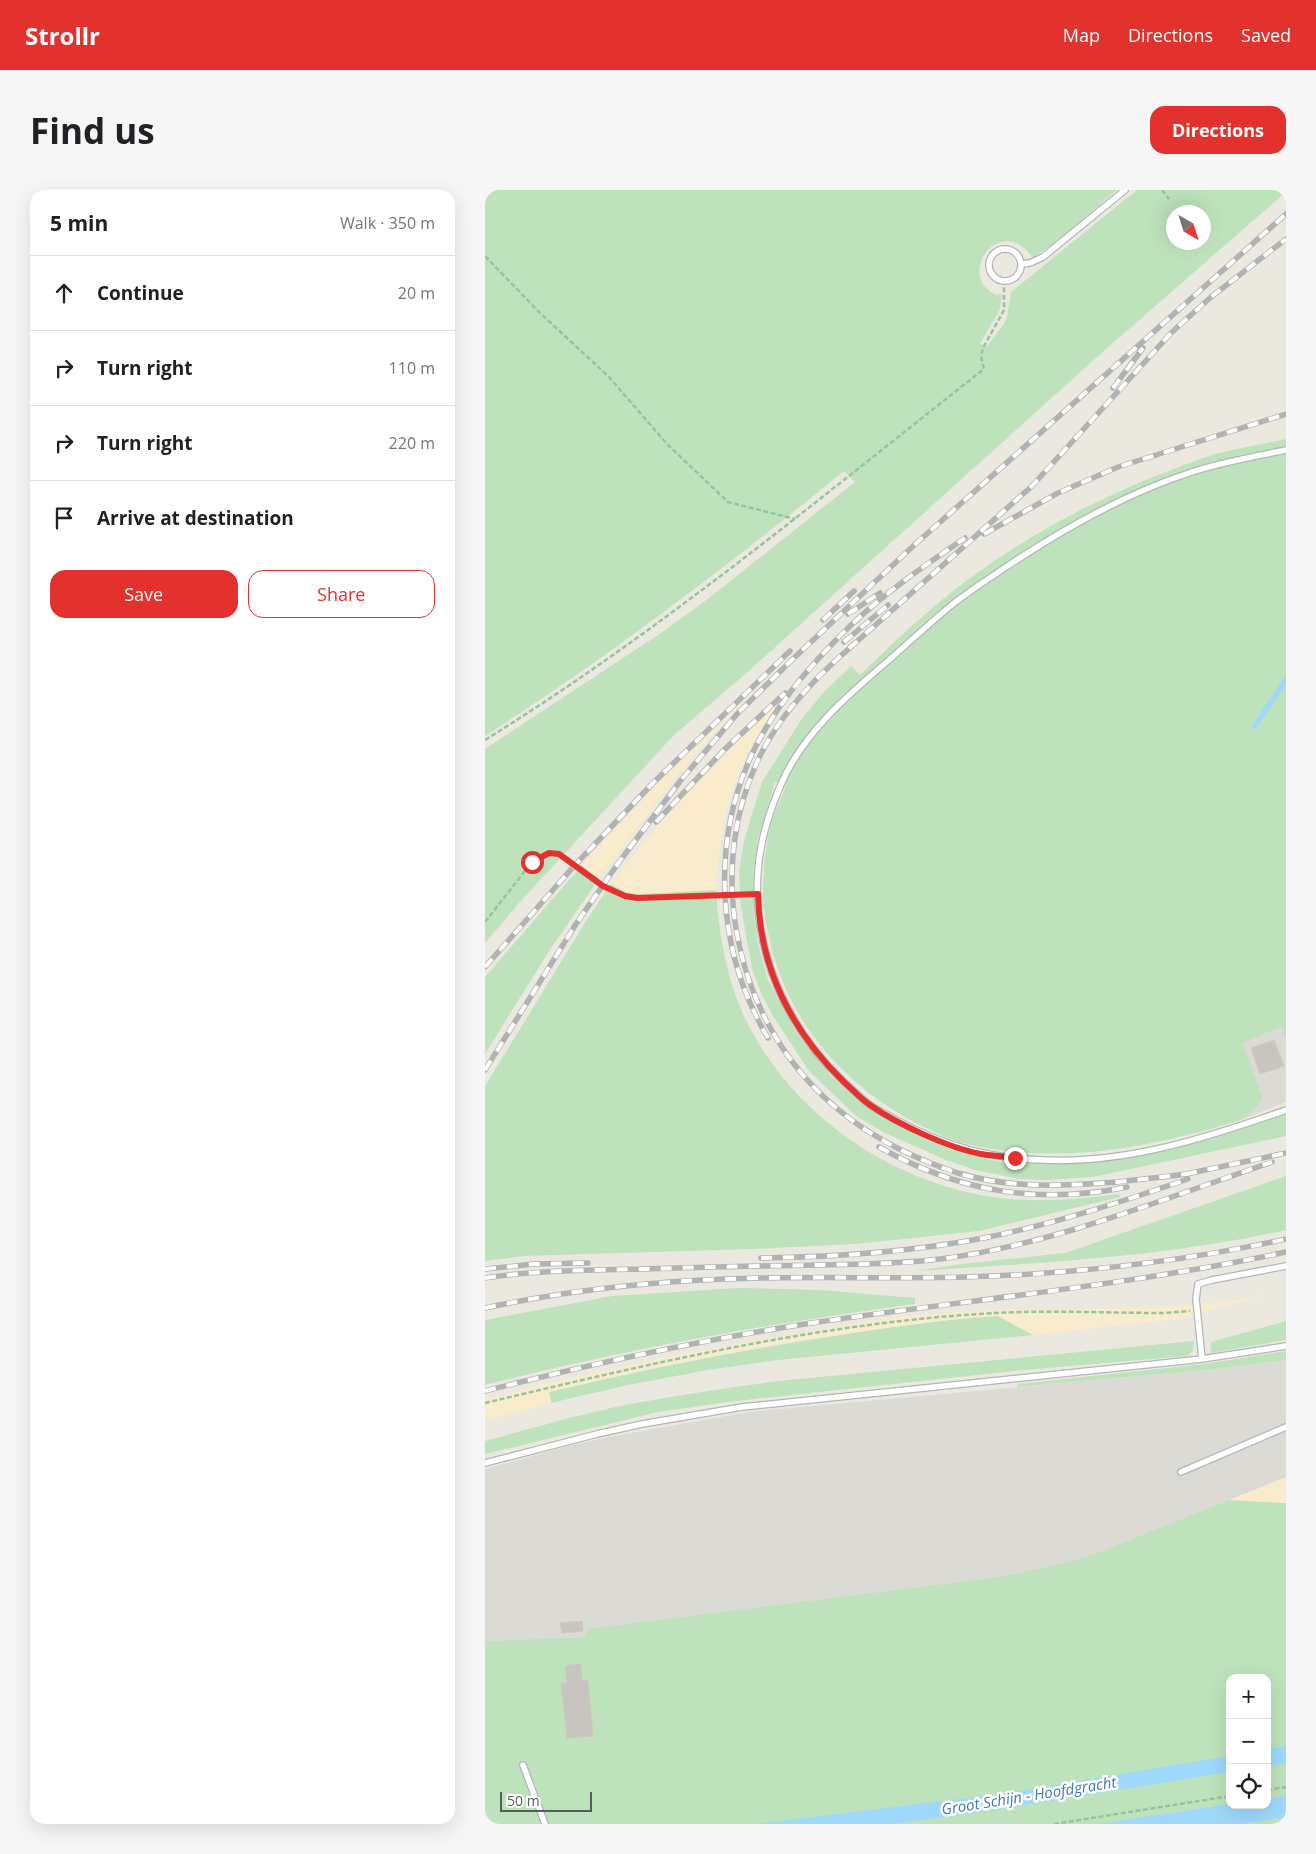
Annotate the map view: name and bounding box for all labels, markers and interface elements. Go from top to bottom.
text: Strollr [25,19,100,52]
text: Map [1063,23,1100,47]
text: Directions [1128,23,1213,47]
text: Saved [1241,23,1291,47]
button: Directions [1150,106,1286,154]
text: Find us [30,107,155,154]
north arrow [1166,205,1211,250]
text: 5 min [50,209,108,237]
text: Walk · 350 m [340,212,435,234]
icon: ahead [50,279,78,307]
text: Continue [97,280,184,306]
text: 20 m [398,282,435,304]
icon: right [50,354,78,382]
text: Turn right [97,355,192,381]
text: 110 m [389,357,435,379]
icon: right [50,429,78,457]
text: Turn right [97,430,192,456]
text: 220 m [389,432,435,454]
icon: arrive [50,504,78,532]
text: Arrive at destination [97,505,294,531]
button: Save [50,570,238,618]
button: Share [248,570,435,618]
route start [521,851,544,874]
route end [1004,1147,1027,1170]
map controls [1226,1674,1271,1809]
button: + [1226,1674,1271,1719]
button: − [1226,1719,1271,1764]
button: locate [1226,1764,1271,1809]
water label: Groot Schijn - Hoofdgracht [940,1771,1119,1819]
scale bar [500,1789,593,1812]
text: 50 m [507,1791,540,1810]

